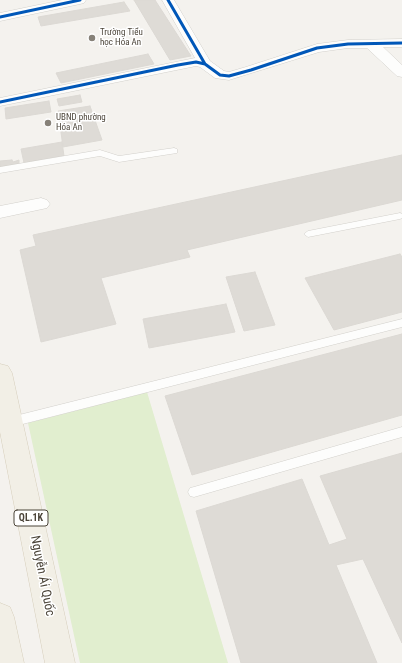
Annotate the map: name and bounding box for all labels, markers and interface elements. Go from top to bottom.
place label: Trường Tiểu học Hóa An [100,28,143,49]
marker: Trường Tiểu học Hóa An [87,33,97,43]
place label: UBND phường Hóa An [56,113,106,134]
marker: UBND phường Hóa An [43,118,53,128]
road number: QL.1K [14,510,48,526]
street label: Nguyễn Ái Quốc [27,534,57,618]

